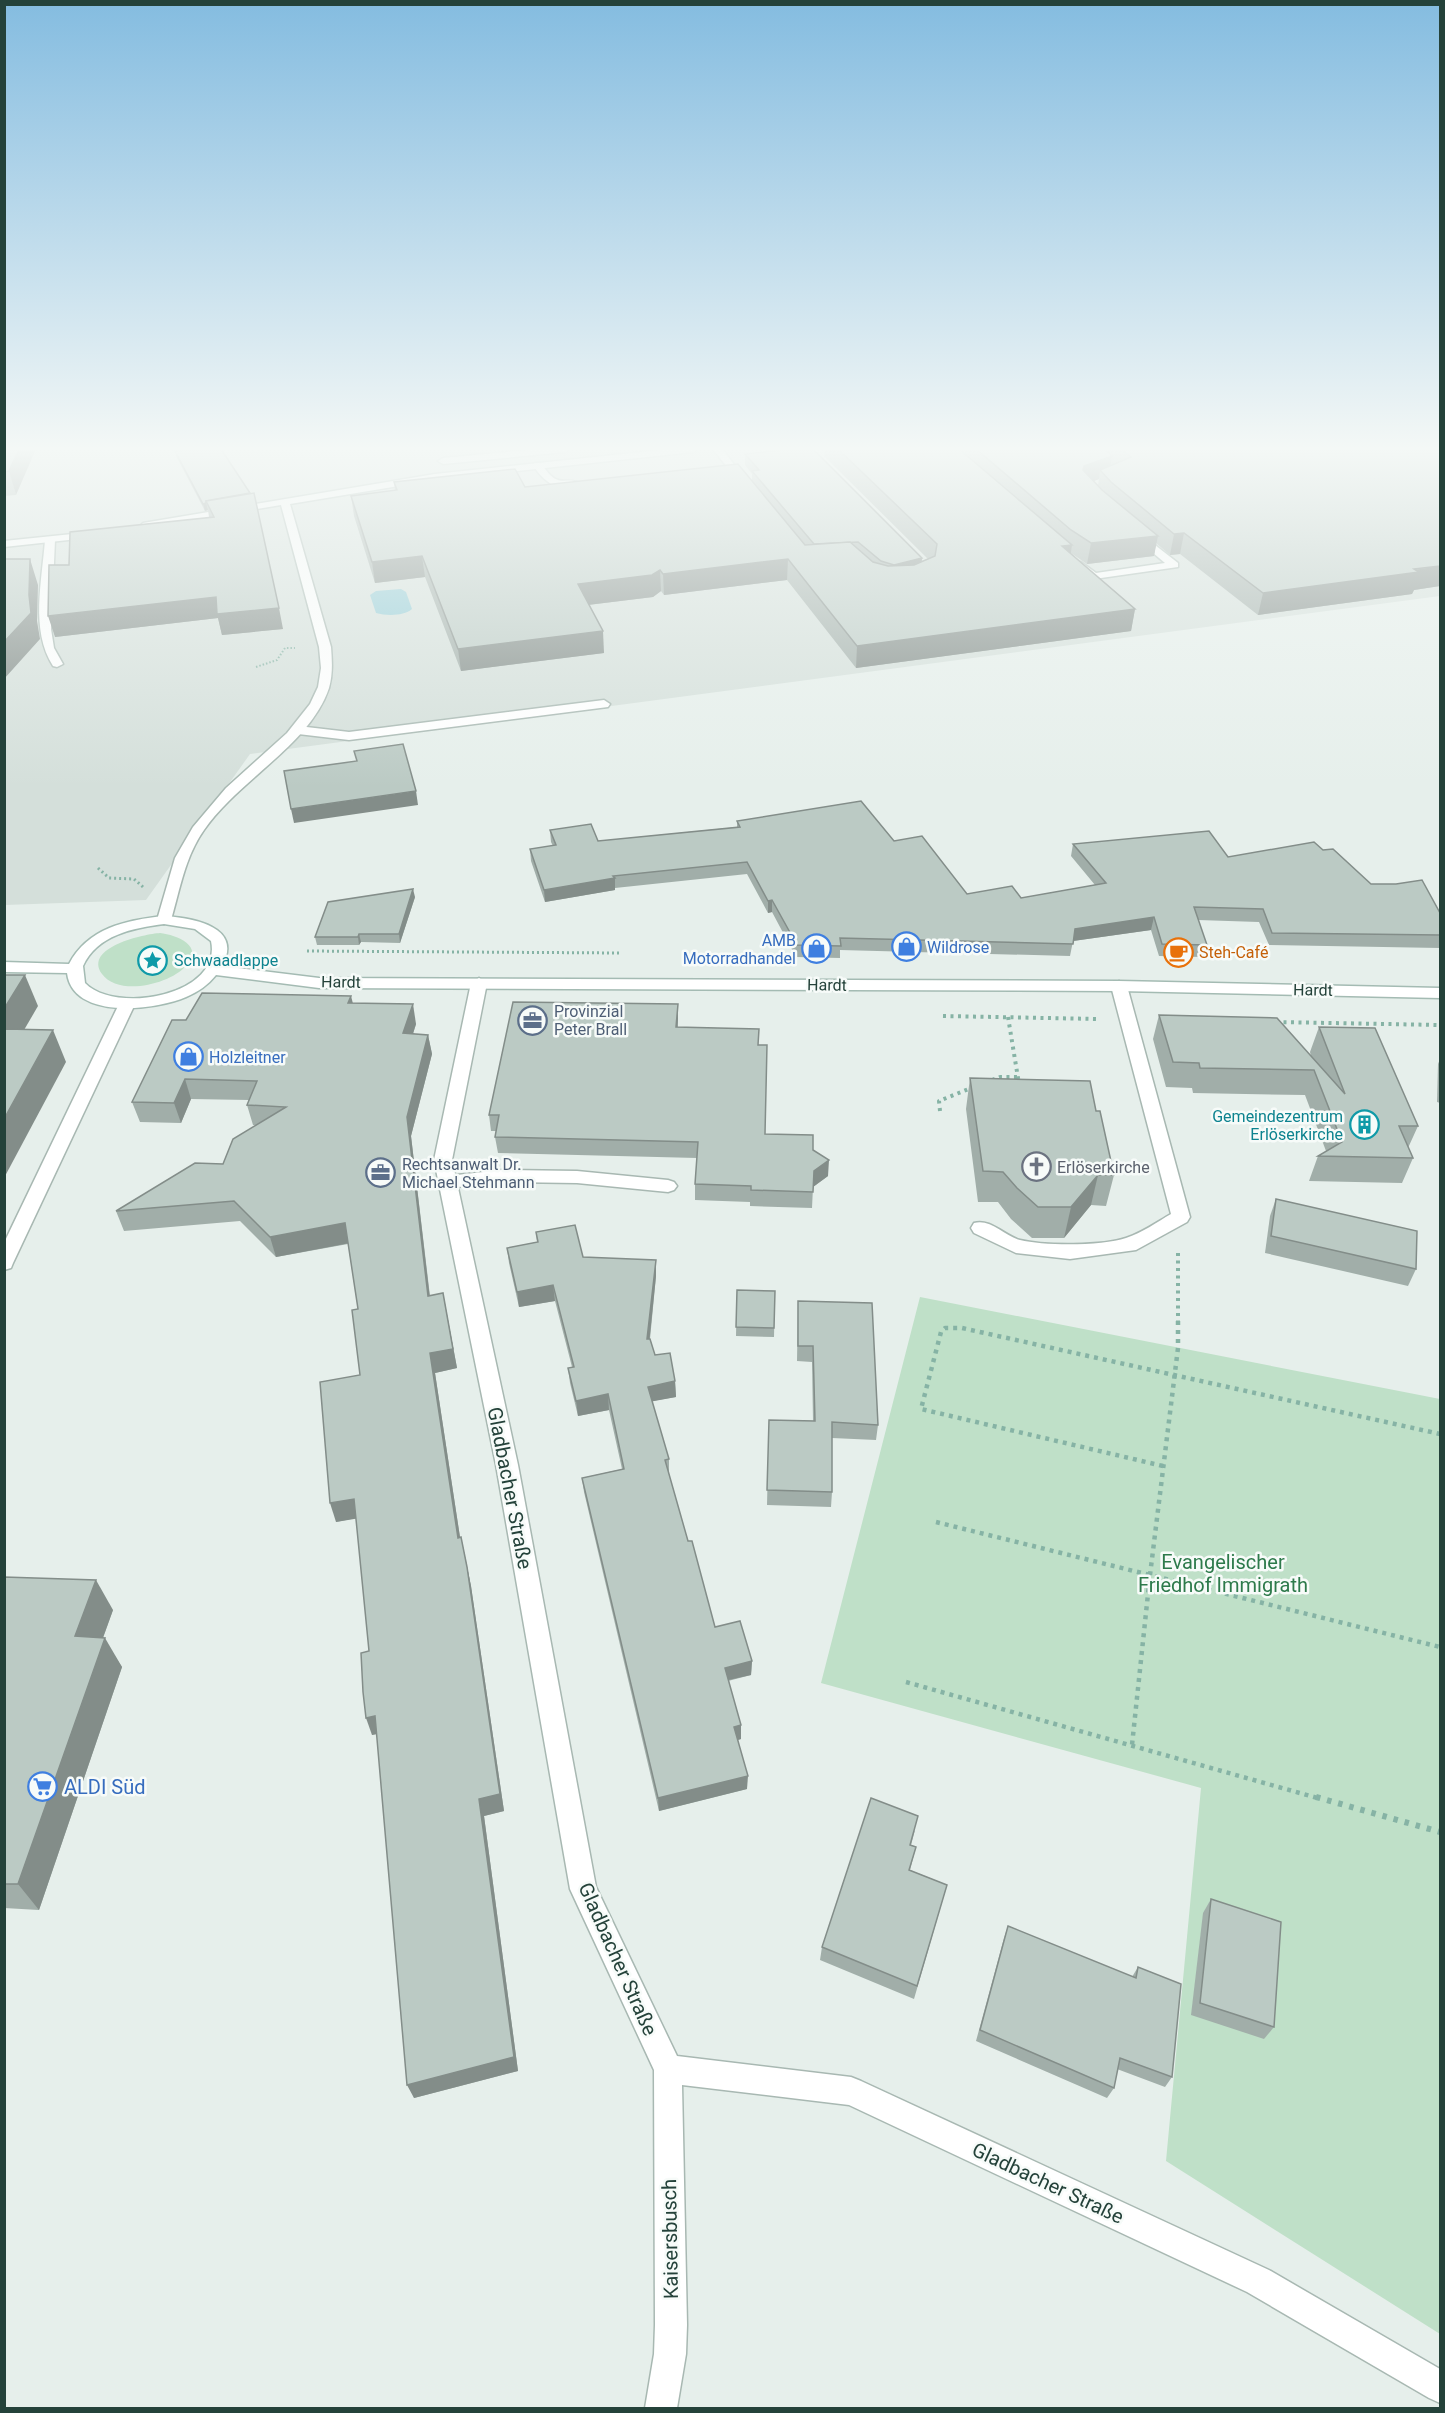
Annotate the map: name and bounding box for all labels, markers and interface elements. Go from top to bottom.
place label: AMB Motorradhandel [683,931,796,968]
shop icon: Wildrose [890,931,922,963]
shop icon: AMB Motorradhandel [801,933,833,965]
cafe icon: Steh-Café [1162,936,1194,968]
place label: Wildrose [927,938,989,957]
place label: Steh-Café [1199,943,1268,962]
place icon: Schwaadlappe [137,944,169,976]
place label: Schwaadlappe [174,951,278,970]
street label: Hardt [321,972,361,992]
street label: Hardt [807,975,847,995]
street label: Hardt [1293,980,1333,1000]
place label: Provinzial Peter Brall [554,1002,627,1039]
office icon: Provinzial Peter Brall [517,1004,549,1036]
shop icon: Holzleitner [172,1041,204,1073]
place label: Holzleitner [209,1048,286,1067]
place label: Gemeindezentrum Erlöserkirche [1212,1107,1343,1144]
building icon: Gemeindezentrum Erlöserkirche [1348,1109,1380,1141]
church icon: Erlöserkirche [1020,1151,1052,1183]
place label: Rechtsanwalt Dr. Michael Stehmann [402,1155,535,1192]
office icon: Rechtsanwalt Dr. Michael Stehmann [365,1157,397,1189]
place label: Erlöserkirche [1057,1158,1150,1177]
street label: Gladbacher Straße [483,1405,537,1571]
park label: Evangelischer Friedhof Immigrath [1138,1550,1308,1597]
supermarket icon: ALDI Süd [27,1771,59,1803]
place label: ALDI Süd [64,1775,146,1799]
street label: Gladbacher Straße [574,1879,662,2039]
street label: Gladbacher Straße [968,2137,1128,2229]
street label: Kaisersbusch [657,2179,683,2299]

